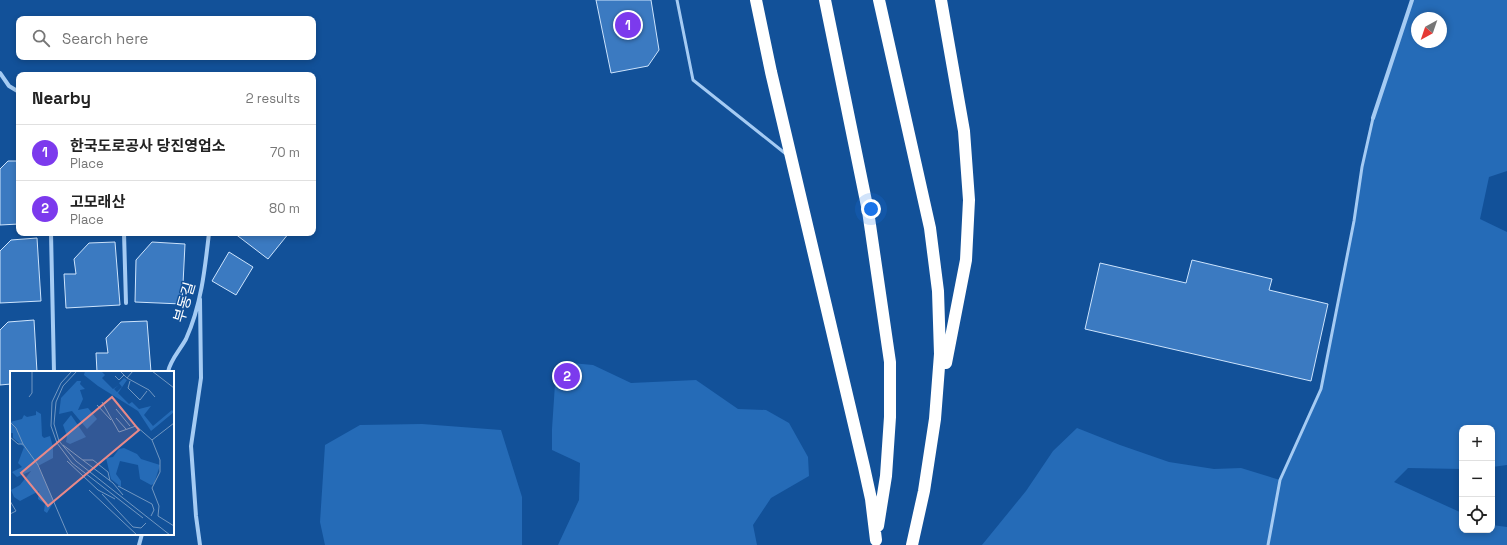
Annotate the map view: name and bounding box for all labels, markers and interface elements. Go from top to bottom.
pin: 1 [615,10,641,40]
north arrow [1411,12,1447,48]
search box [16,16,316,60]
icon: search [30,27,52,49]
text: Search here [62,29,148,48]
text: Nearby [32,87,91,109]
text: 2 results [246,90,300,107]
text: 한국도로공사 당진영업소 [70,136,226,155]
text: 1 [42,144,48,161]
text: 70 m [270,144,300,161]
text: Place [70,155,104,172]
text: 고모래산 [70,192,125,211]
your location [861,199,881,219]
text: 2 [41,200,49,217]
text: 80 m [269,200,300,217]
text: Place [70,211,104,228]
street label: 부동길 [169,279,199,325]
pin: 2 [554,361,580,391]
inset map [10,371,174,535]
map controls [1459,425,1495,533]
button: + [1459,425,1495,461]
button: − [1459,461,1495,497]
button: locate [1459,497,1495,533]

